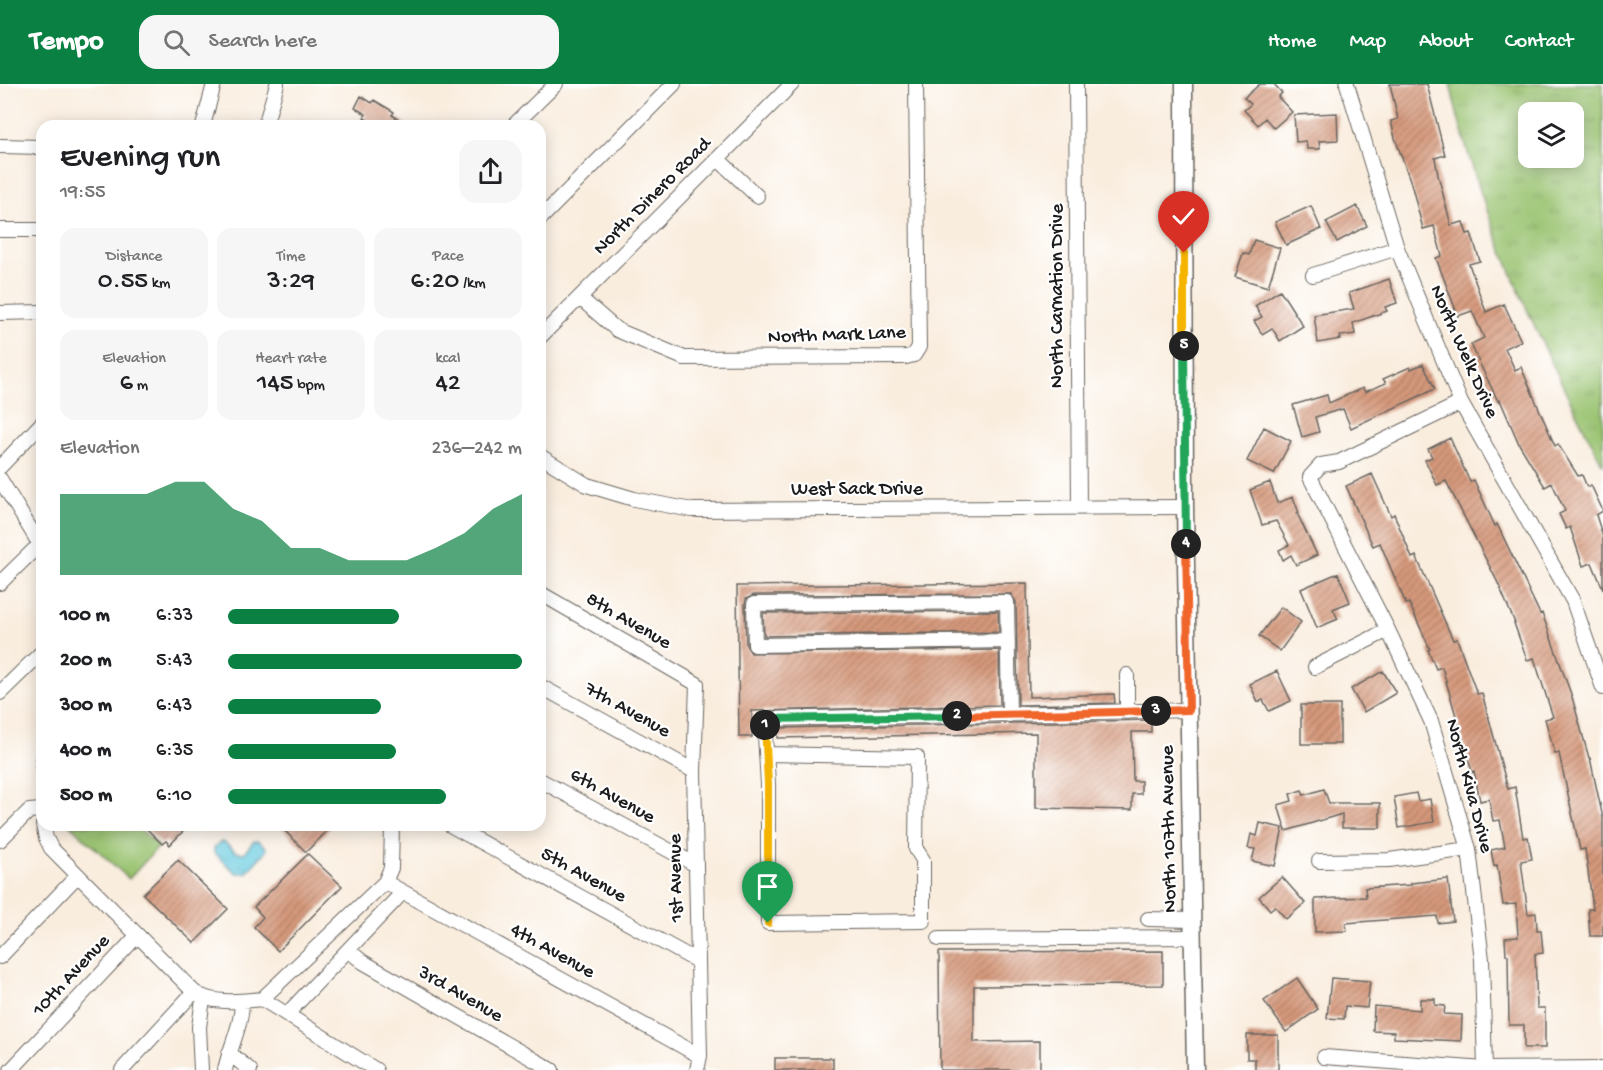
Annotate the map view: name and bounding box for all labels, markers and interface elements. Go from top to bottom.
search box [139,15,559,69]
text: Tempo [30,26,103,59]
icon: search [160,26,193,59]
text: Search here [208,29,317,55]
text: Home [1268,30,1316,55]
text: Map [1349,30,1386,55]
text: About [1419,30,1472,55]
text: Contact [1505,30,1573,55]
map controls [1518,102,1584,168]
button: layers [1518,102,1584,168]
street label: North Dinero Road [589,132,718,261]
text: Evening run [60,140,220,178]
button: share [459,140,522,203]
text: 19:55 [60,182,105,205]
pin [1158,191,1209,253]
icon: check [1167,200,1200,233]
street label: North Carnation Drive [1047,203,1070,388]
text: Distance [106,248,162,267]
text: Time [276,248,306,267]
text: Pace [432,248,464,267]
text: 0.55 [98,267,148,298]
text: 3:29 [267,267,315,298]
text: 6:20 [411,267,459,298]
text: km [148,275,170,294]
text: /km [459,275,485,294]
street label: North Welk Drive [1423,282,1503,423]
street label: North Mark Lane [768,322,907,350]
pin: 5 [1169,331,1199,361]
text: 5 [1180,336,1188,355]
text: Elevation [102,350,166,369]
text: Heart rate [255,350,327,369]
text: kcal [436,350,460,369]
text: 6 [120,369,133,400]
text: 145 [257,369,294,400]
text: 42 [435,369,461,400]
text: m [133,377,148,396]
text: bpm [294,377,325,396]
text: Elevation [60,438,140,461]
text: 236–242 m [431,438,522,461]
street label: West Sack Drive [791,479,924,502]
pin: 4 [1171,529,1201,559]
text: 4 [1182,534,1190,553]
street label: 8th Avenue [581,588,675,656]
text: 100 m [60,605,110,628]
text: 6:33 [156,605,193,628]
text: 200 m [60,650,111,673]
text: 5:43 [156,650,193,673]
street label: 7th Avenue [579,678,674,744]
text: 300 m [60,695,112,718]
text: 6:43 [156,695,192,718]
pin: 3 [1141,696,1171,726]
pin: 2 [942,701,972,731]
text: 3 [1152,701,1160,720]
text: 2 [953,706,961,725]
pin: 1 [750,710,780,740]
text: 1 [762,715,768,734]
street label: North Kiva Drive [1439,716,1497,856]
text: 400 m [60,740,111,763]
text: 6:35 [156,740,193,763]
street label: North 107th Avenue [1157,744,1183,913]
street label: 6th Avenue [565,764,659,830]
text: 500 m [60,785,112,808]
text: 6:10 [156,785,192,808]
street label: 1st Avenue [665,833,689,923]
street label: 5th Avenue [536,843,630,909]
pin [742,861,793,923]
icon: arrive [751,870,784,903]
street label: 4th Avenue [506,919,599,985]
street label: 10th Avenue [28,930,116,1022]
street label: 3rd Avenue [413,961,507,1029]

